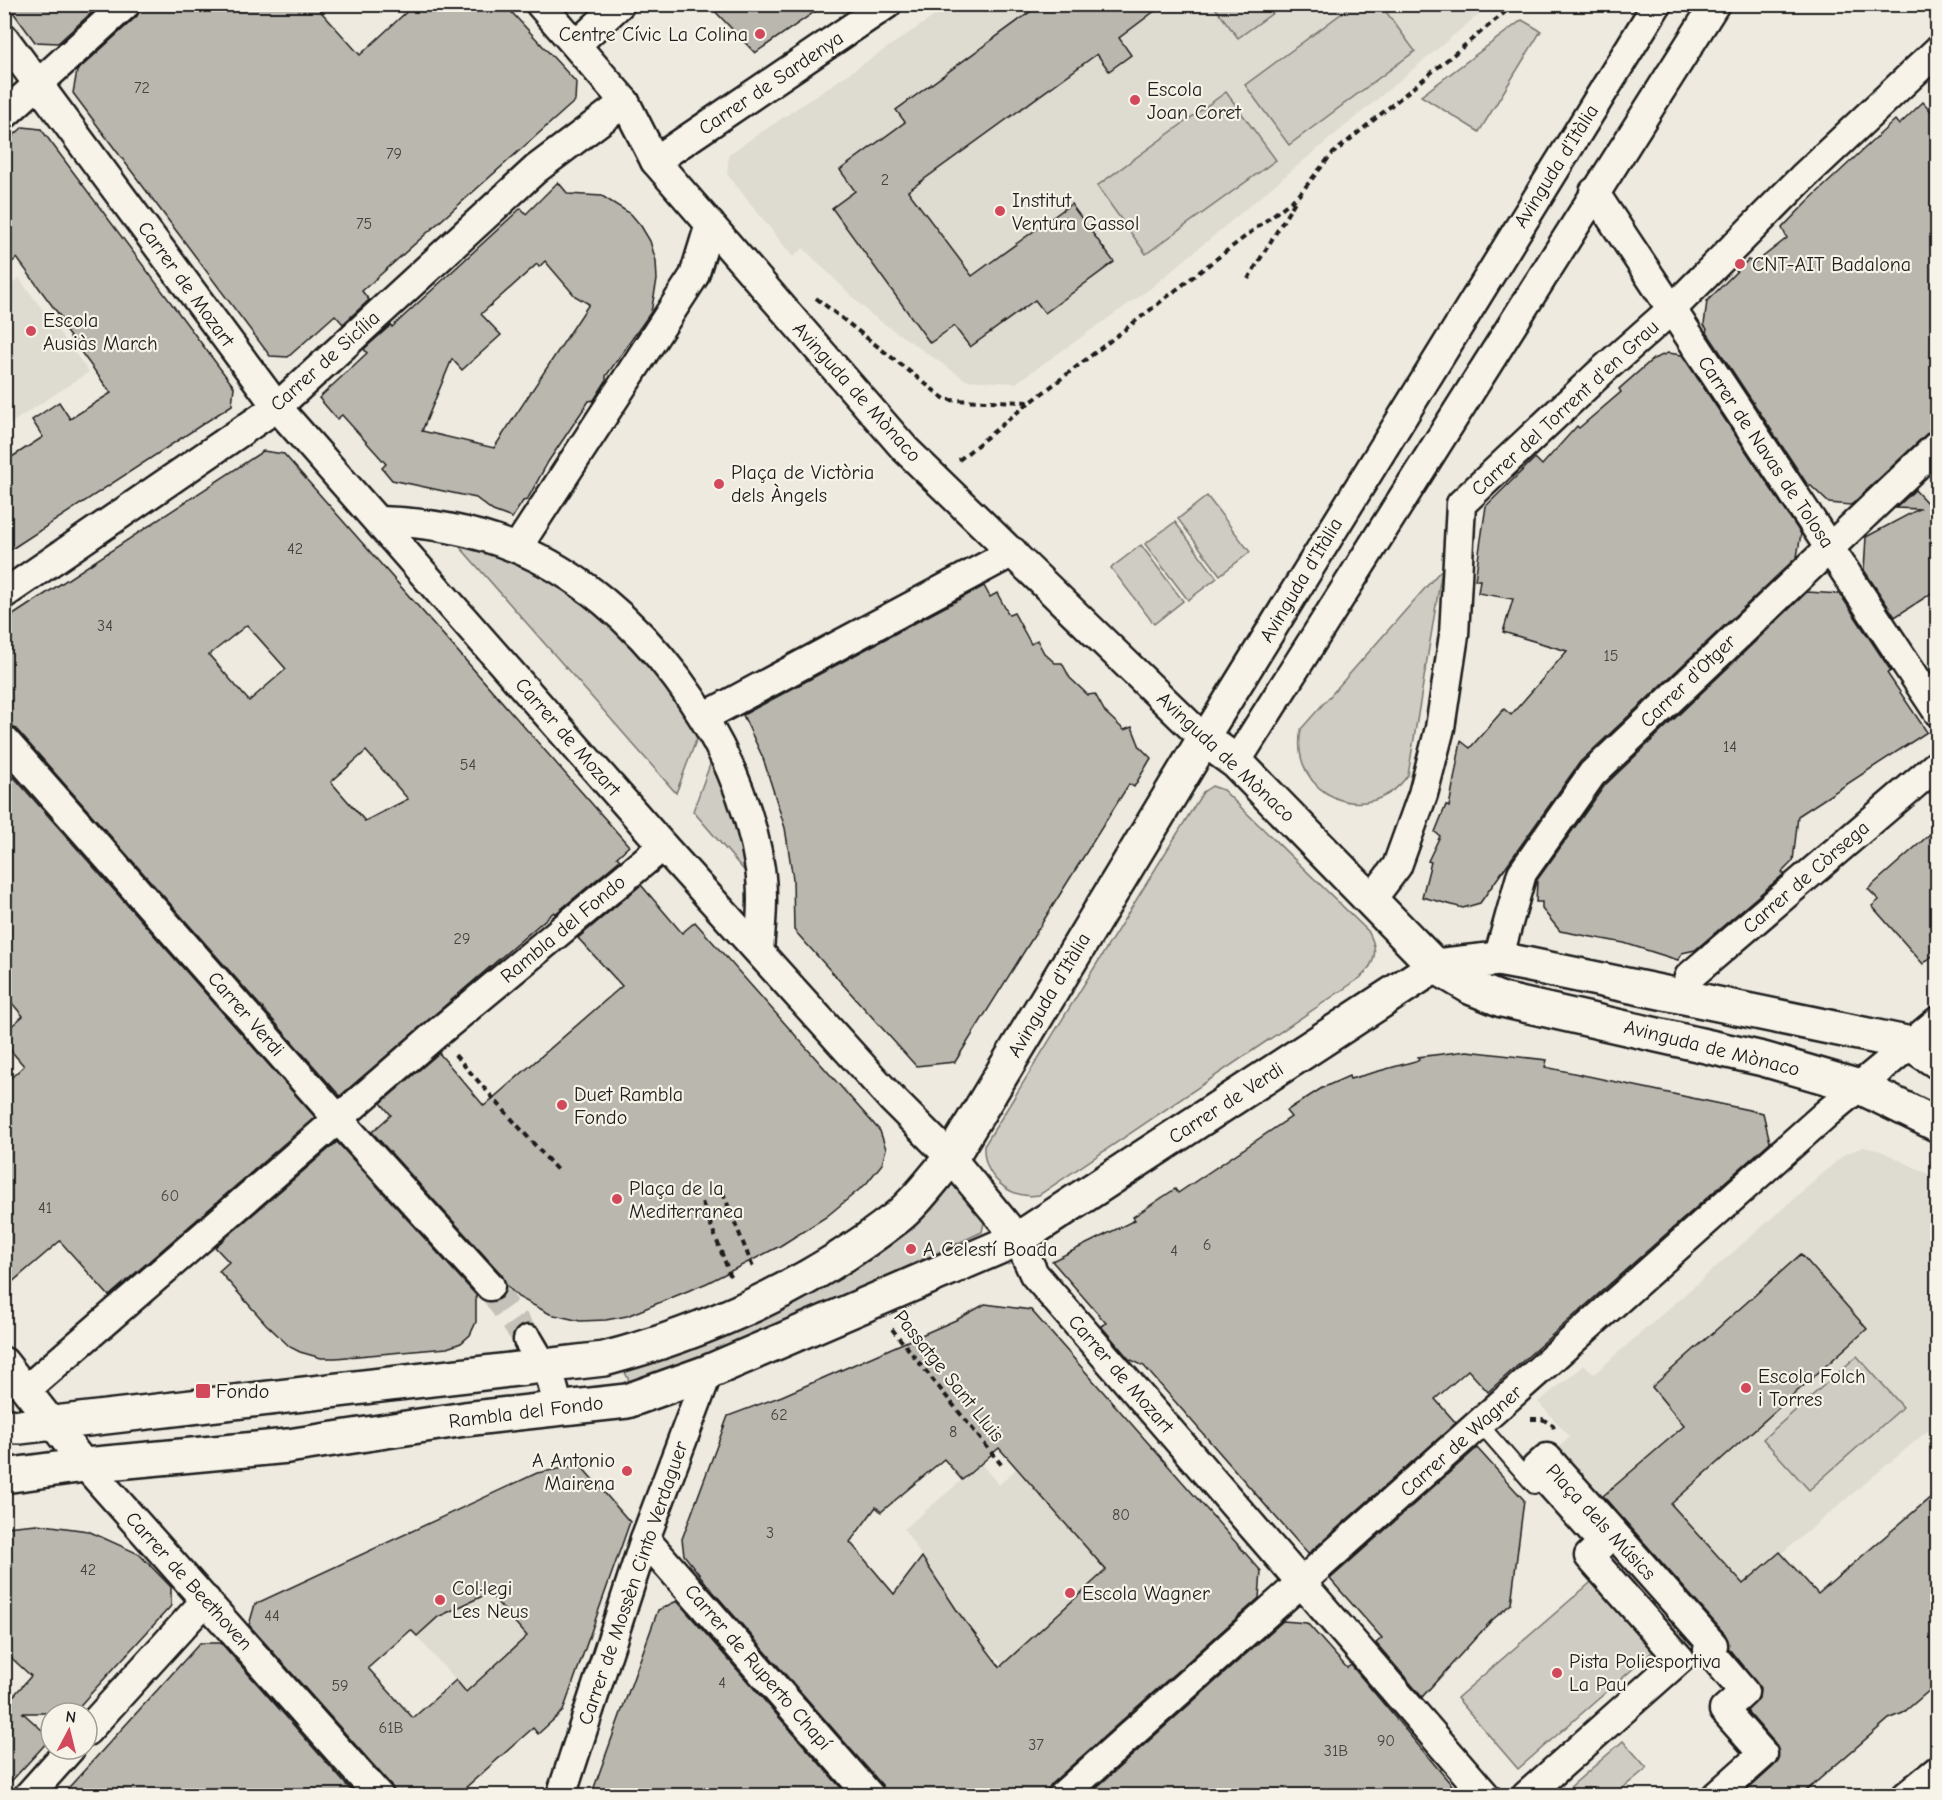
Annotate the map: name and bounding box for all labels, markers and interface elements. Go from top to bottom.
place label: Centre Cívic La Colina [559,23,748,46]
street label: Carrer de Sardenya [694,26,848,140]
marker: Centre Cívic La Colina [753,27,767,41]
place label: Escola Joan Coret [1147,78,1242,124]
house number: 72 [134,79,150,97]
marker: Escola Joan Coret [1128,93,1142,107]
street label: Avinguda d'Itàlia [1509,100,1603,232]
house number: 79 [386,145,402,163]
house number: 2 [881,171,889,189]
place label: Institut Ventura Gassol [1012,189,1139,235]
marker: Institut Ventura Gassol [993,204,1007,218]
house number: 75 [356,215,372,233]
street label: Carrer de Mozart [133,217,240,352]
place label: CNT-AIT Badalona [1752,253,1911,276]
marker: CNT-AIT Badalona [1733,257,1747,271]
street label: Carrer de Sicília [266,306,384,416]
place label: Escola Ausiàs March [43,309,158,355]
street label: Carrer del Torrent d'en Grau [1467,315,1663,501]
street label: Avinguda de Mònaco [788,317,926,467]
marker: Escola Ausiàs March [24,324,38,338]
street label: Carrer de Navas de Tolosa [1693,352,1839,552]
place label: Plaça de Victòria dels Àngels [731,461,874,507]
marker: Plaça de Victòria dels Àngels [712,477,726,491]
street label: Avinguda d'Itàlia [1255,514,1347,646]
house number: 42 [287,540,303,558]
house number: 34 [97,617,113,635]
street label: Carrer d'Otger [1635,630,1741,732]
house number: 15 [1603,647,1619,665]
street label: Carrer de Mozart [510,673,626,802]
street label: Avinguda de Mònaco [1152,687,1300,827]
house number: 14 [1723,738,1737,756]
house number: 54 [460,756,476,774]
street label: Carrer de Còrsega [1738,816,1874,938]
street label: Rambla del Fondo [496,870,630,988]
street label: Avinguda d'Itàlia [1003,929,1095,1061]
house number: 29 [454,930,470,948]
street label: Carrer Verdi [203,967,289,1061]
street label: Avinguda de Mònaco [1622,1015,1802,1081]
street label: Carrer de Verdi [1164,1057,1288,1149]
place label: Duet Rambla Fondo [574,1083,683,1129]
marker: Duet Rambla Fondo [555,1098,569,1112]
place label: Plaça de la Mediterranea [629,1177,743,1223]
house number: 60 [161,1187,179,1205]
marker: Plaça de la Mediterranea [610,1192,624,1206]
house number: 41 [38,1199,52,1217]
house number: 6 [1203,1236,1211,1254]
place label: A Celestí Boada [923,1238,1058,1261]
marker: A Celestí Boada [904,1242,918,1256]
house number: 4 [1170,1242,1178,1260]
street label: Passatge Sant Lluis [889,1306,1009,1446]
street label: Carrer de Mozart [1063,1310,1179,1439]
place label: Escola Folch i Torres [1758,1365,1866,1411]
place label: Fondo [216,1380,269,1403]
street label: Carrer de Wagner [1395,1380,1527,1502]
marker: Escola Folch i Torres [1739,1381,1753,1395]
marker: Fondo [194,1382,212,1400]
street label: Rambla del Fondo [447,1391,605,1433]
house number: 62 [770,1406,788,1424]
house number: 8 [949,1423,957,1441]
street label: Carrer de Mossèn Cinto Verdaguer [574,1438,692,1728]
place label: A Antonio Mairena [532,1449,615,1495]
street label: Plaça dels Músics [1541,1459,1661,1585]
marker: A Antonio Mairena [620,1464,634,1478]
house number: 80 [1112,1506,1130,1524]
street label: Carrer de Beethoven [121,1507,257,1655]
house number: 3 [766,1524,774,1542]
house number: 42 [80,1561,96,1579]
place label: Col·legi Les Neus [452,1577,528,1623]
street label: Carrer de Ruperto Chapí [680,1580,836,1755]
place label: Escola Wagner [1082,1582,1210,1605]
marker: Escola Wagner [1063,1586,1077,1600]
marker: Col·legi Les Neus [433,1593,447,1607]
house number: 44 [264,1607,280,1625]
place label: Pista Poliesportiva La Pau [1569,1650,1721,1696]
marker: Pista Poliesportiva La Pau [1550,1666,1564,1680]
house number: 4 [718,1674,726,1692]
house number: 59 [331,1677,349,1695]
north arrow [39,1701,99,1761]
text: N [64,1708,77,1727]
house number: 61B [379,1719,404,1737]
house number: 90 [1377,1732,1395,1750]
house number: 37 [1028,1736,1044,1754]
house number: 31B [1324,1742,1348,1760]

